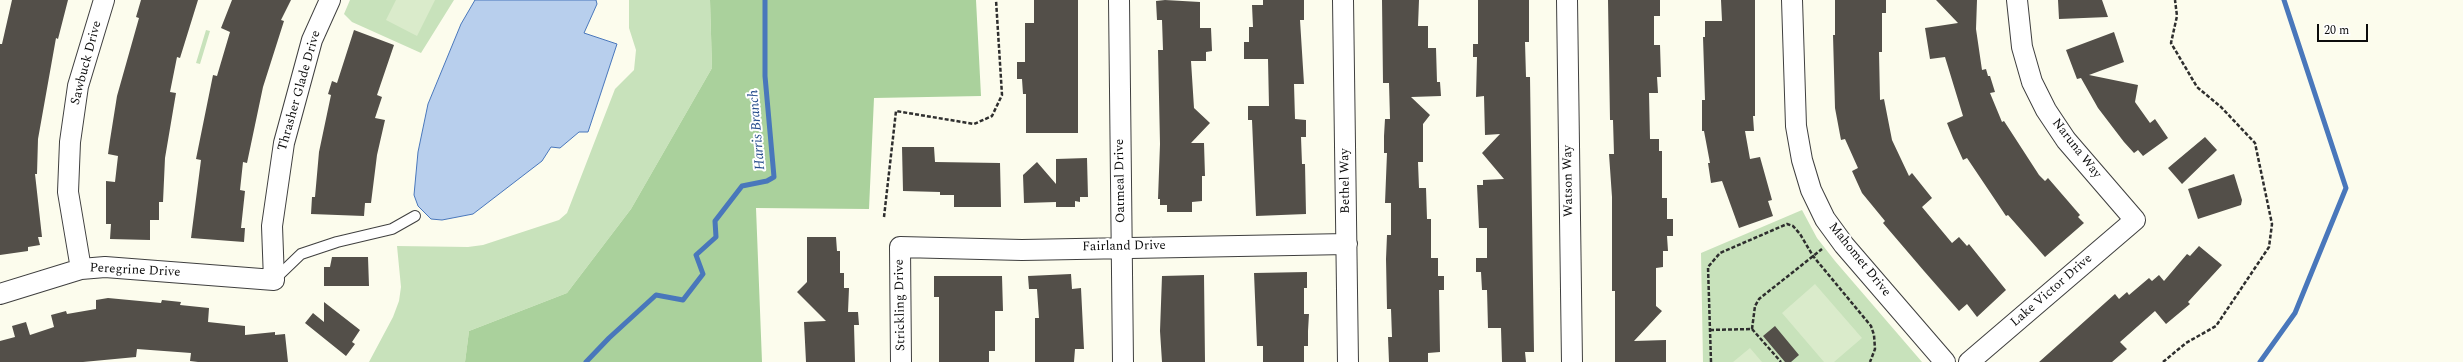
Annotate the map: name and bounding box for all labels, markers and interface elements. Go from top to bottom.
scale bar [2319,16,2370,42]
street label: Sawbuck Drive [68,19,106,107]
text: 20 m [2324,21,2349,40]
street label: Thrasher Glade Drive [275,29,325,153]
water label: Harris Branch [746,89,770,171]
street label: Naruna Way [2048,116,2104,182]
street label: Oatmeal Drive [1112,139,1130,223]
street label: Watson Way [1561,145,1577,217]
street label: Bethel Way [1338,148,1354,214]
street label: Mahomet Drive [1824,220,1894,300]
street label: Fairland Drive [1082,238,1166,256]
street label: Lake Victor Drive [2008,251,2096,331]
street label: Strickling Drive [892,259,910,351]
street label: Peregrine Drive [89,261,181,281]

